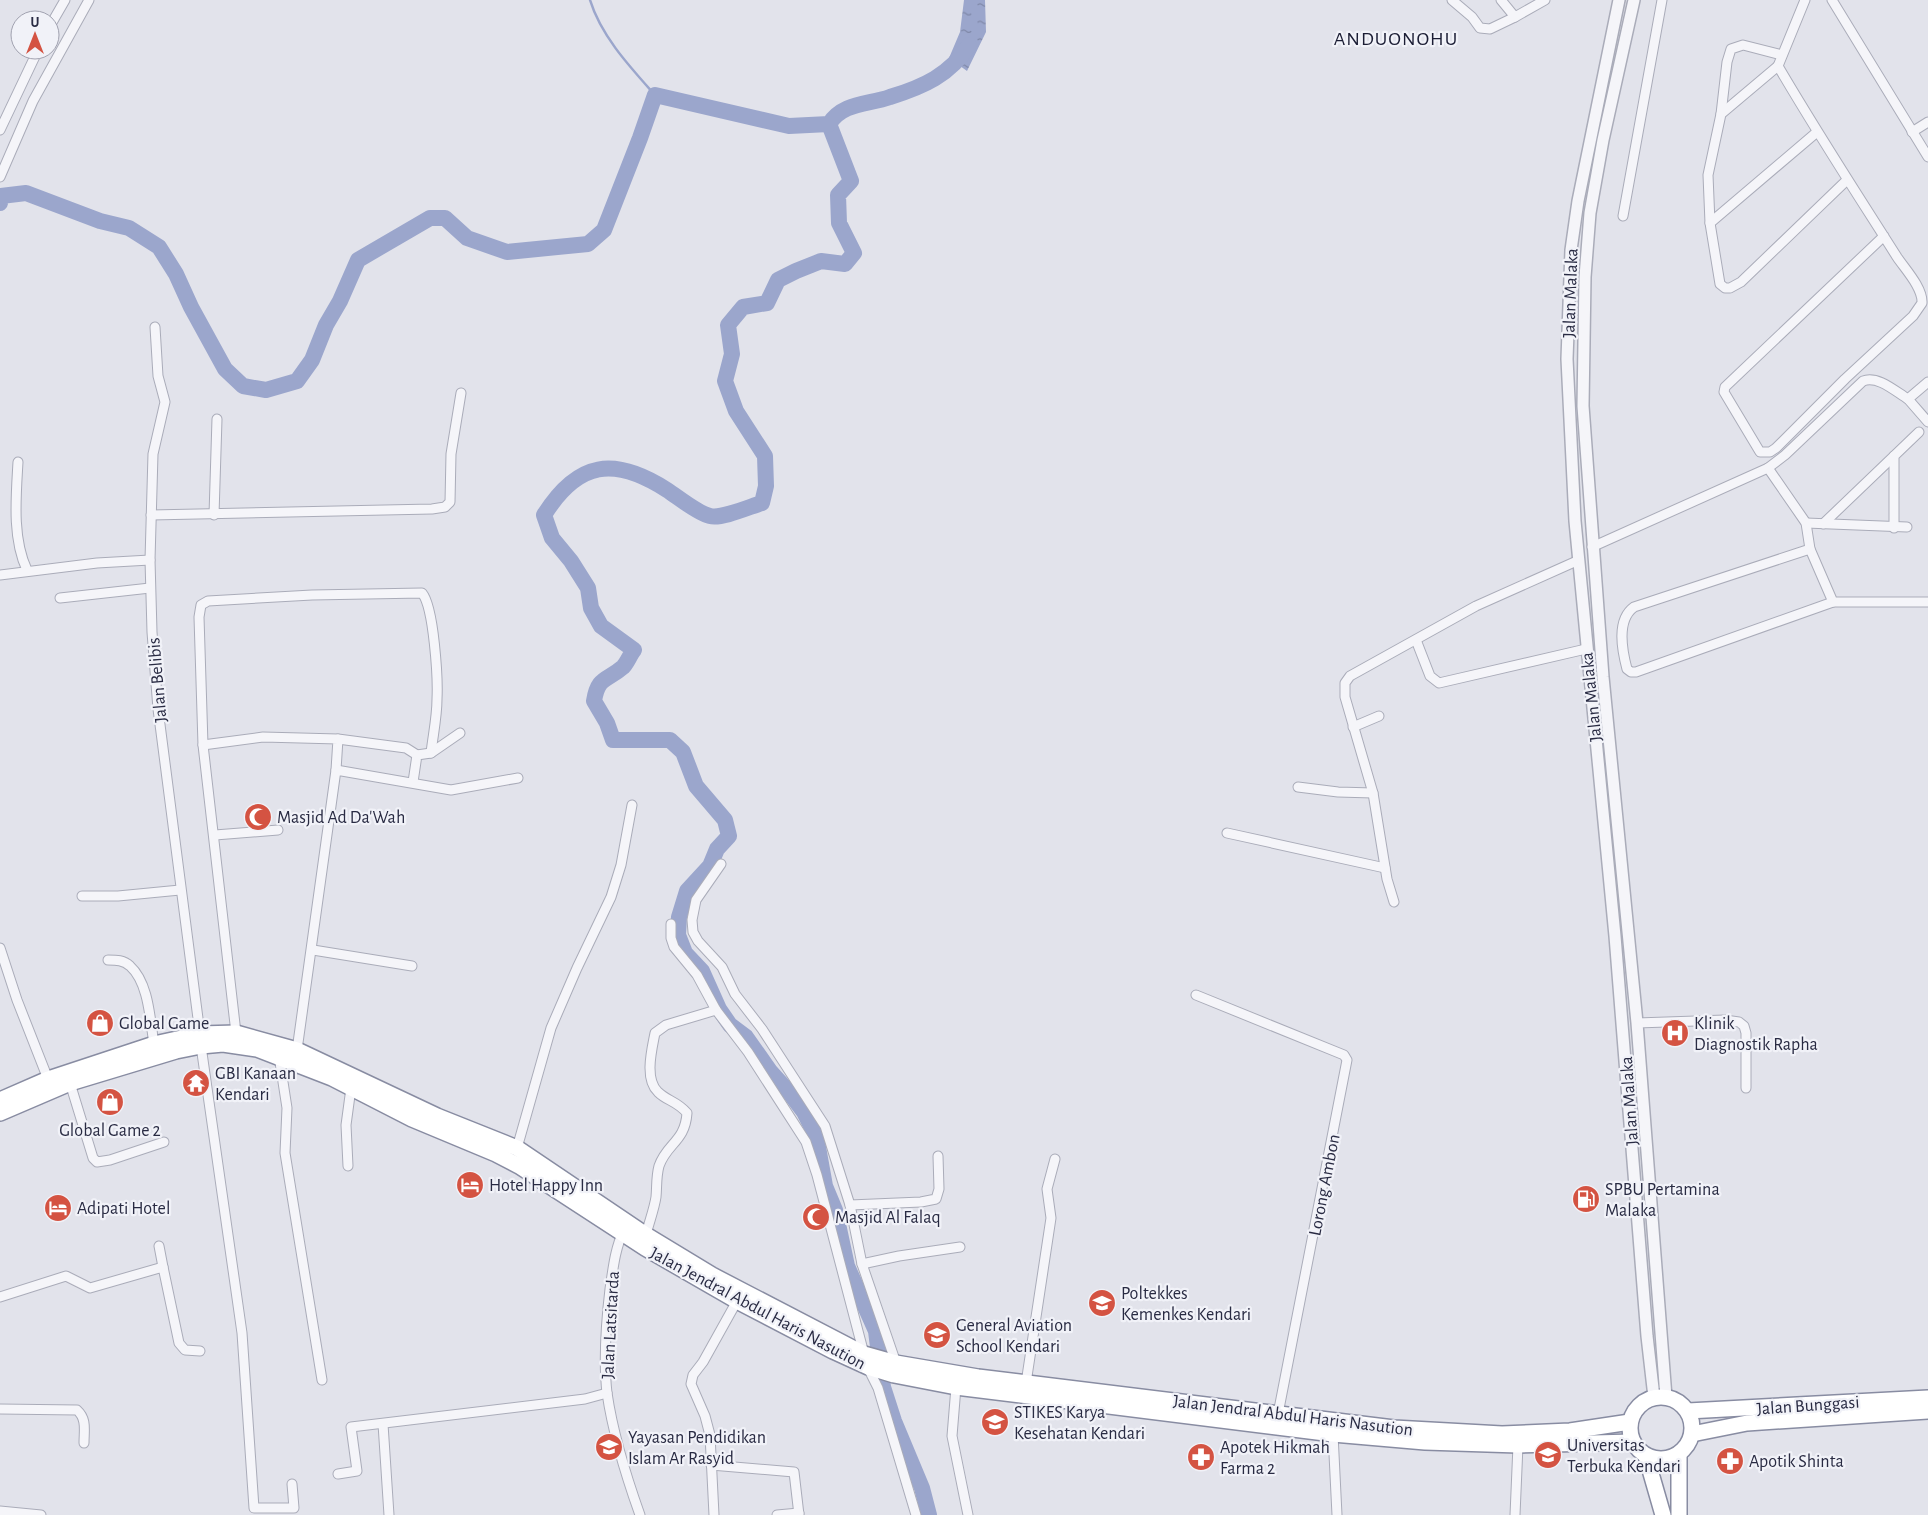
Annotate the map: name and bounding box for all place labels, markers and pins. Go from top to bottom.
mosque icon: Masjid Ad Da'Wah [243,802,273,832]
place label: Masjid Ad Da'Wah [277,809,405,827]
shop icon: Global Game [85,1008,115,1038]
place label: Global Game [119,1015,209,1033]
place label: Klinik Diagnostik Rapha [1694,1015,1818,1054]
hospital icon: Klinik Diagnostik Rapha [1660,1018,1690,1048]
place label: GBI Kanaan Kendari [215,1065,296,1104]
temple icon: GBI Kanaan Kendari [181,1068,211,1098]
shop icon: Global Game 2 [95,1087,125,1117]
place label: Global Game 2 [59,1122,161,1140]
hotel icon: Hotel Happy Inn [455,1170,485,1200]
place label: Hotel Happy Inn [489,1177,603,1195]
place label: SPBU Pertamina Malaka [1605,1181,1720,1220]
fuel station icon: SPBU Pertamina Malaka [1571,1184,1601,1214]
hotel icon: Adipati Hotel [43,1193,73,1223]
place label: Adipati Hotel [77,1200,170,1218]
mosque icon: Masjid Al Falaq [801,1202,831,1232]
place label: Masjid Al Falaq [835,1209,941,1227]
place label: Poltekkes Kemenkes Kendari [1121,1285,1251,1324]
school or university icon: Poltekkes Kemenkes Kendari [1087,1288,1117,1318]
place label: General Aviation School Kendari [956,1317,1072,1356]
school or university icon: General Aviation School Kendari [922,1320,952,1350]
place label: STIKES Karya Kesehatan Kendari [1014,1404,1145,1443]
school or university icon: STIKES Karya Kesehatan Kendari [980,1407,1010,1437]
place label: Yayasan Pendidikan Islam Ar Rasyid [628,1429,766,1468]
school or university icon: Yayasan Pendidikan Islam Ar Rasyid [594,1432,624,1462]
place label: Universitas Terbuka Kendari [1567,1437,1681,1476]
place label: Apotek Hikmah Farma 2 [1220,1439,1330,1478]
school or university icon: Universitas Terbuka Kendari [1533,1440,1563,1470]
pharmacy icon: Apotek Hikmah Farma 2 [1186,1442,1216,1472]
pharmacy icon: Apotik Shinta [1715,1446,1745,1476]
place label: Apotik Shinta [1749,1453,1844,1471]

